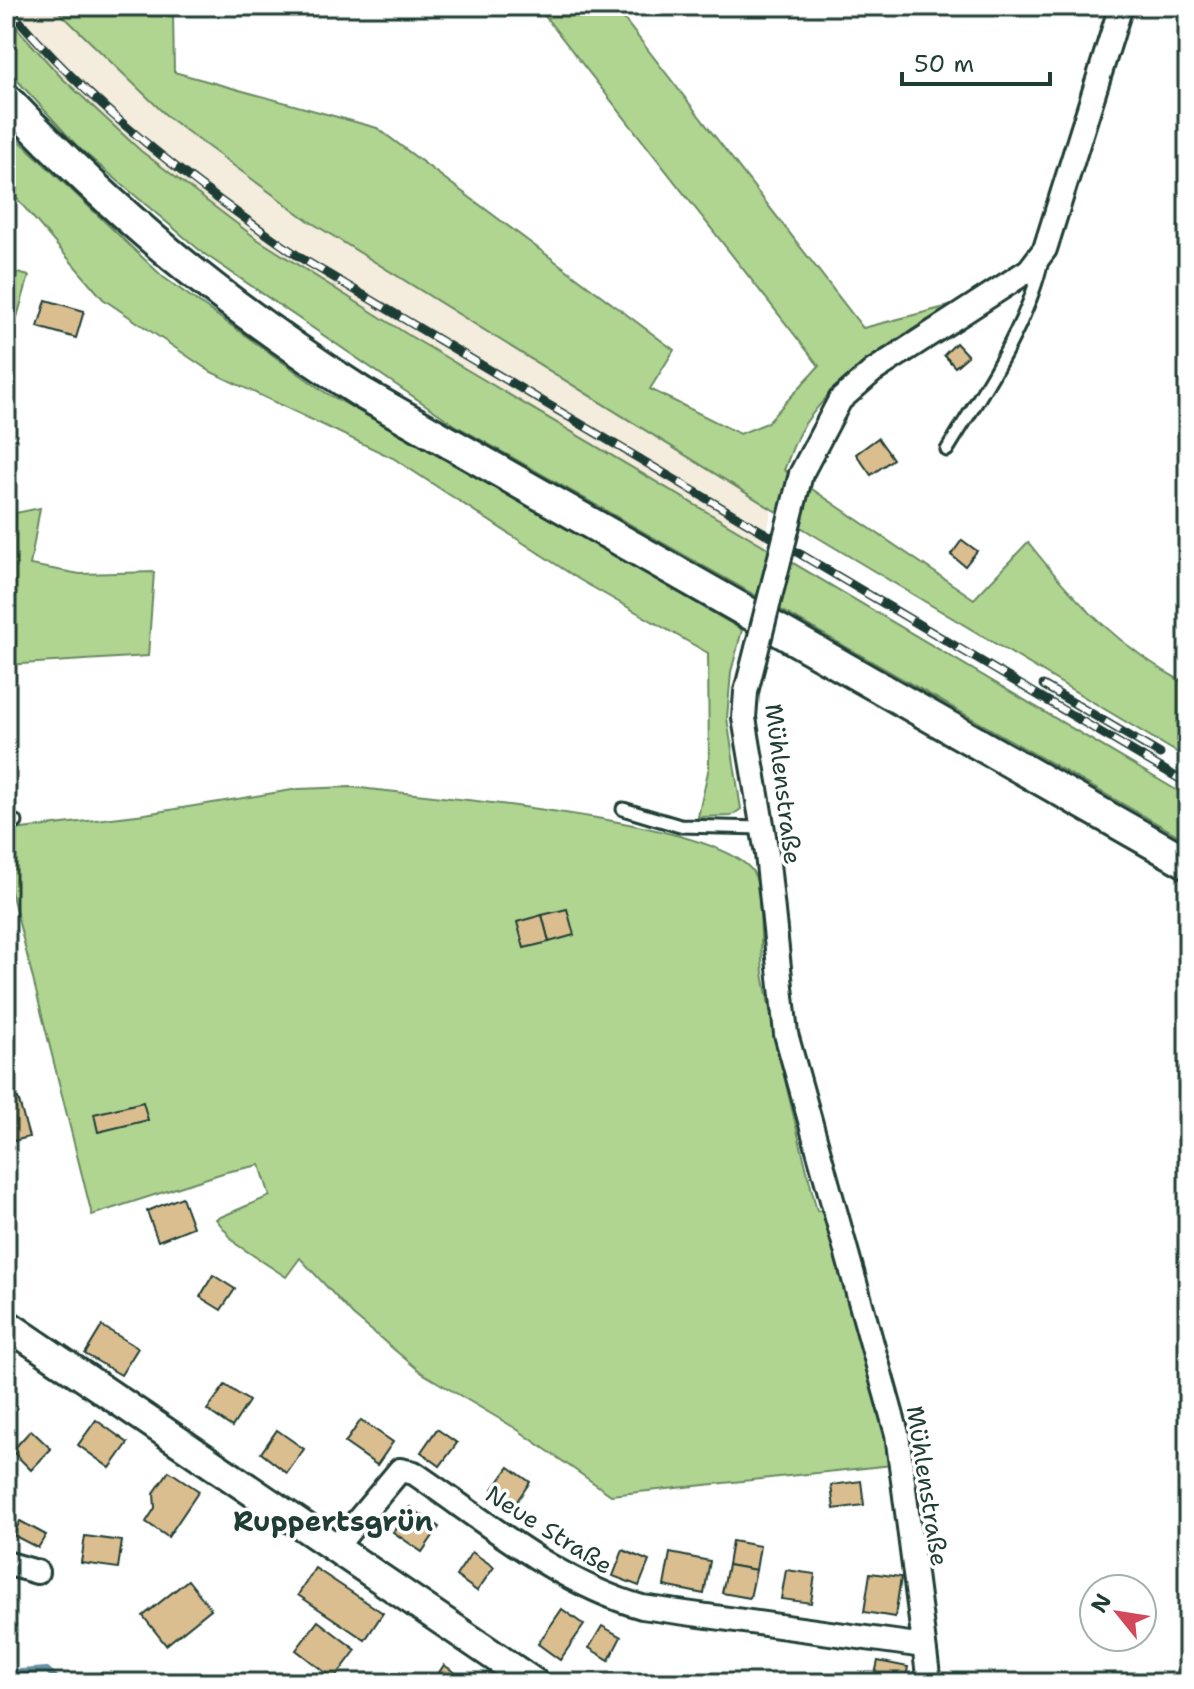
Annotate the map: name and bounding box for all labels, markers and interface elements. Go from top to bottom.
scale bar [902,36,1050,86]
text: 50 m [914,48,974,80]
street label: Mühlenstraße [757,702,809,866]
street label: Mühlenstraße [899,1404,955,1568]
street label: Neue Straße [479,1478,619,1582]
district label: Ruppertsgrün [233,1502,433,1540]
north arrow [1078,1573,1158,1653]
text: N [1084,1588,1118,1618]

